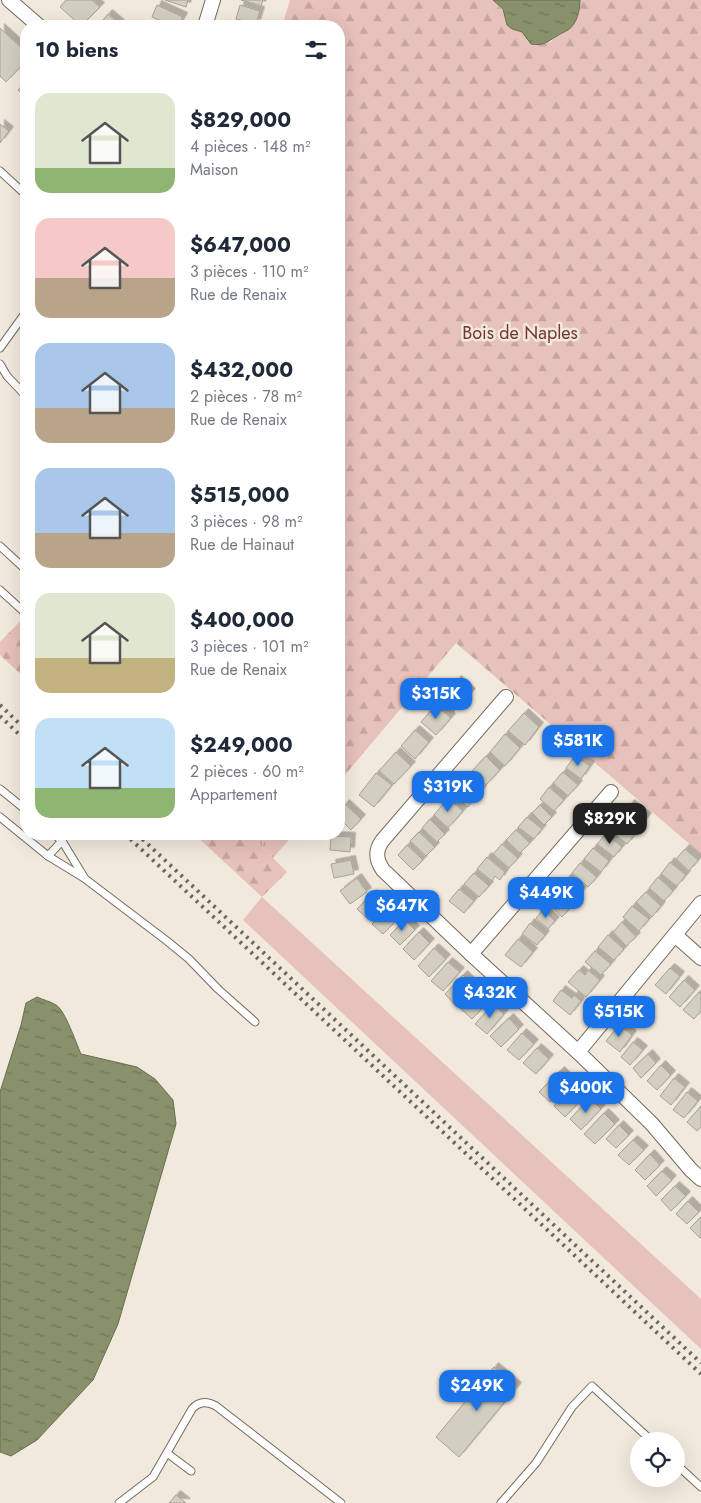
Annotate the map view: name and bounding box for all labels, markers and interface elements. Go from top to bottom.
text: 10 biens [35,35,118,65]
icon: filters [302,36,330,64]
text: $829,000 [190,105,291,135]
icon: home [75,113,135,173]
text: 4 pièces · 148 m² [190,135,310,158]
text: Maison [190,158,238,181]
text: $647,000 [190,230,291,260]
icon: home [75,238,135,298]
text: 3 pièces · 110 m² [190,260,309,283]
text: Rue de Renaix [190,283,287,306]
park label: Bois de Naples [462,320,578,346]
text: $432,000 [190,355,293,385]
icon: home [75,363,135,423]
text: 2 pièces · 78 m² [190,385,302,408]
text: Rue de Renaix [190,408,287,431]
text: $515,000 [190,480,289,510]
icon: home [75,488,135,548]
text: 3 pièces · 98 m² [190,510,303,533]
text: Rue de Hainaut [190,533,294,556]
text: $400,000 [190,605,294,635]
icon: home [75,613,135,673]
text: 3 pièces · 101 m² [190,635,309,658]
text: Rue de Renaix [190,658,287,681]
pin: $315K [401,678,471,720]
text: $315K [411,682,461,705]
pin: $581K [543,724,613,767]
text: $581K [553,729,603,752]
text: $249,000 [190,730,293,760]
icon: home [75,738,135,798]
text: 2 pièces · 60 m² [190,760,304,783]
pin: $319K [413,770,483,813]
text: $319K [423,775,473,798]
text: Appartement [190,783,277,806]
pin: $829K [575,802,645,845]
text: $829K [584,807,636,830]
pin: $449K [511,876,581,919]
text: $449K [519,881,573,904]
pin: $647K [367,890,437,932]
text: $647K [376,894,428,917]
pin: $432K [455,976,525,1019]
text: $432K [464,981,516,1004]
pin: $515K [584,996,654,1038]
text: $515K [594,1000,644,1023]
pin: $400K [551,1072,621,1114]
text: $400K [559,1076,613,1099]
pin: $249K [442,1370,512,1412]
text: $249K [450,1374,504,1397]
map controls [630,1432,685,1487]
button: locate [630,1432,685,1487]

